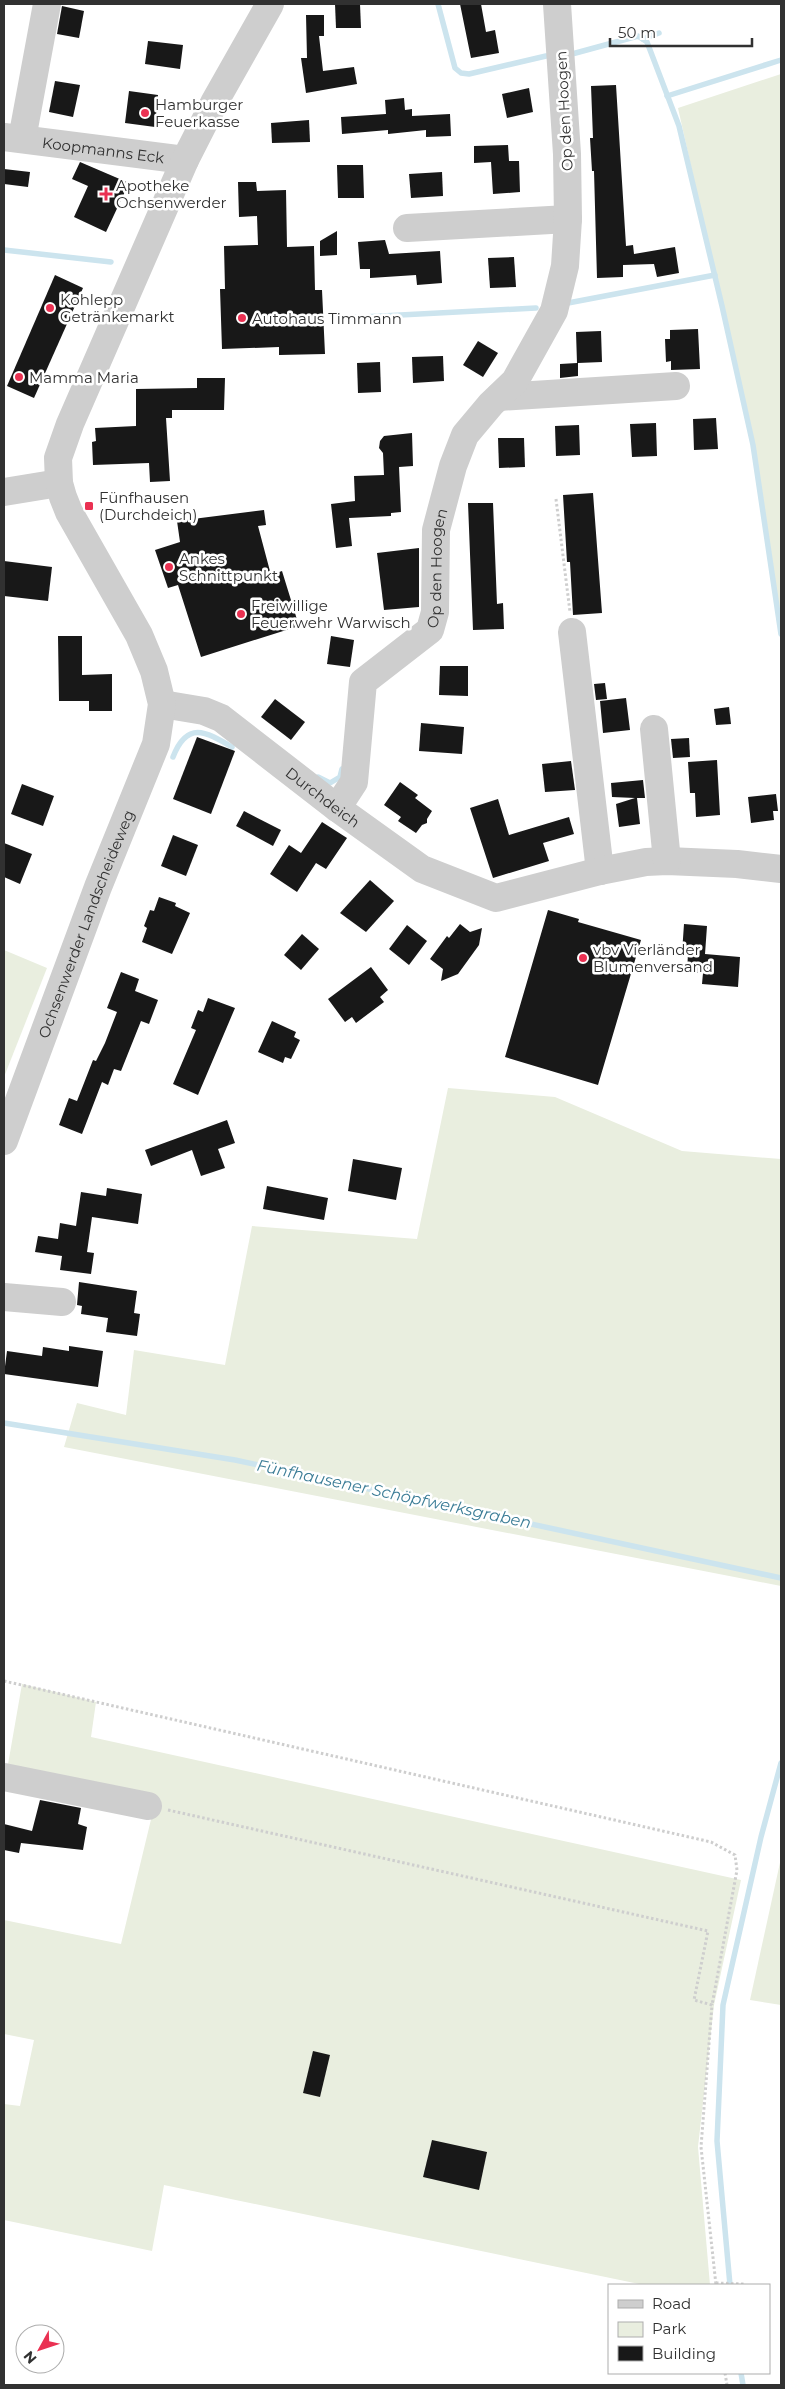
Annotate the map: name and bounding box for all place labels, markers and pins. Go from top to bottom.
place label: Hamburger Feuerkasse [155,95,243,131]
marker: Hamburger Feuerkasse [139,107,151,119]
place label: Apotheke Ochsenwerder [116,176,227,212]
marker: Apotheke Ochsenwerder [100,188,112,200]
place label: Kohlepp Getränkemarkt [60,290,175,326]
marker: Kohlepp Getränkemarkt [44,302,56,314]
place label: Autohaus Timmann [252,309,402,328]
marker: Autohaus Timmann [236,312,248,324]
place label: Mamma Maria [29,368,139,387]
marker: Mamma Maria [13,371,25,383]
place label: Fünfhausen (Durchdeich) [99,488,197,524]
marker: Fünfhausen (Durchdeich) [83,500,95,512]
place label: Ankes Schnittpunkt [179,549,278,585]
marker: Ankes Schnittpunkt [163,561,175,573]
place label: Freiwillige Feuerwehr Warwisch [251,596,411,632]
marker: Freiwillige Feuerwehr Warwisch [235,608,247,620]
place label: vbv Vierländer Blumenversand [593,940,713,976]
marker: vbv Vierländer Blumenversand [577,952,589,964]

